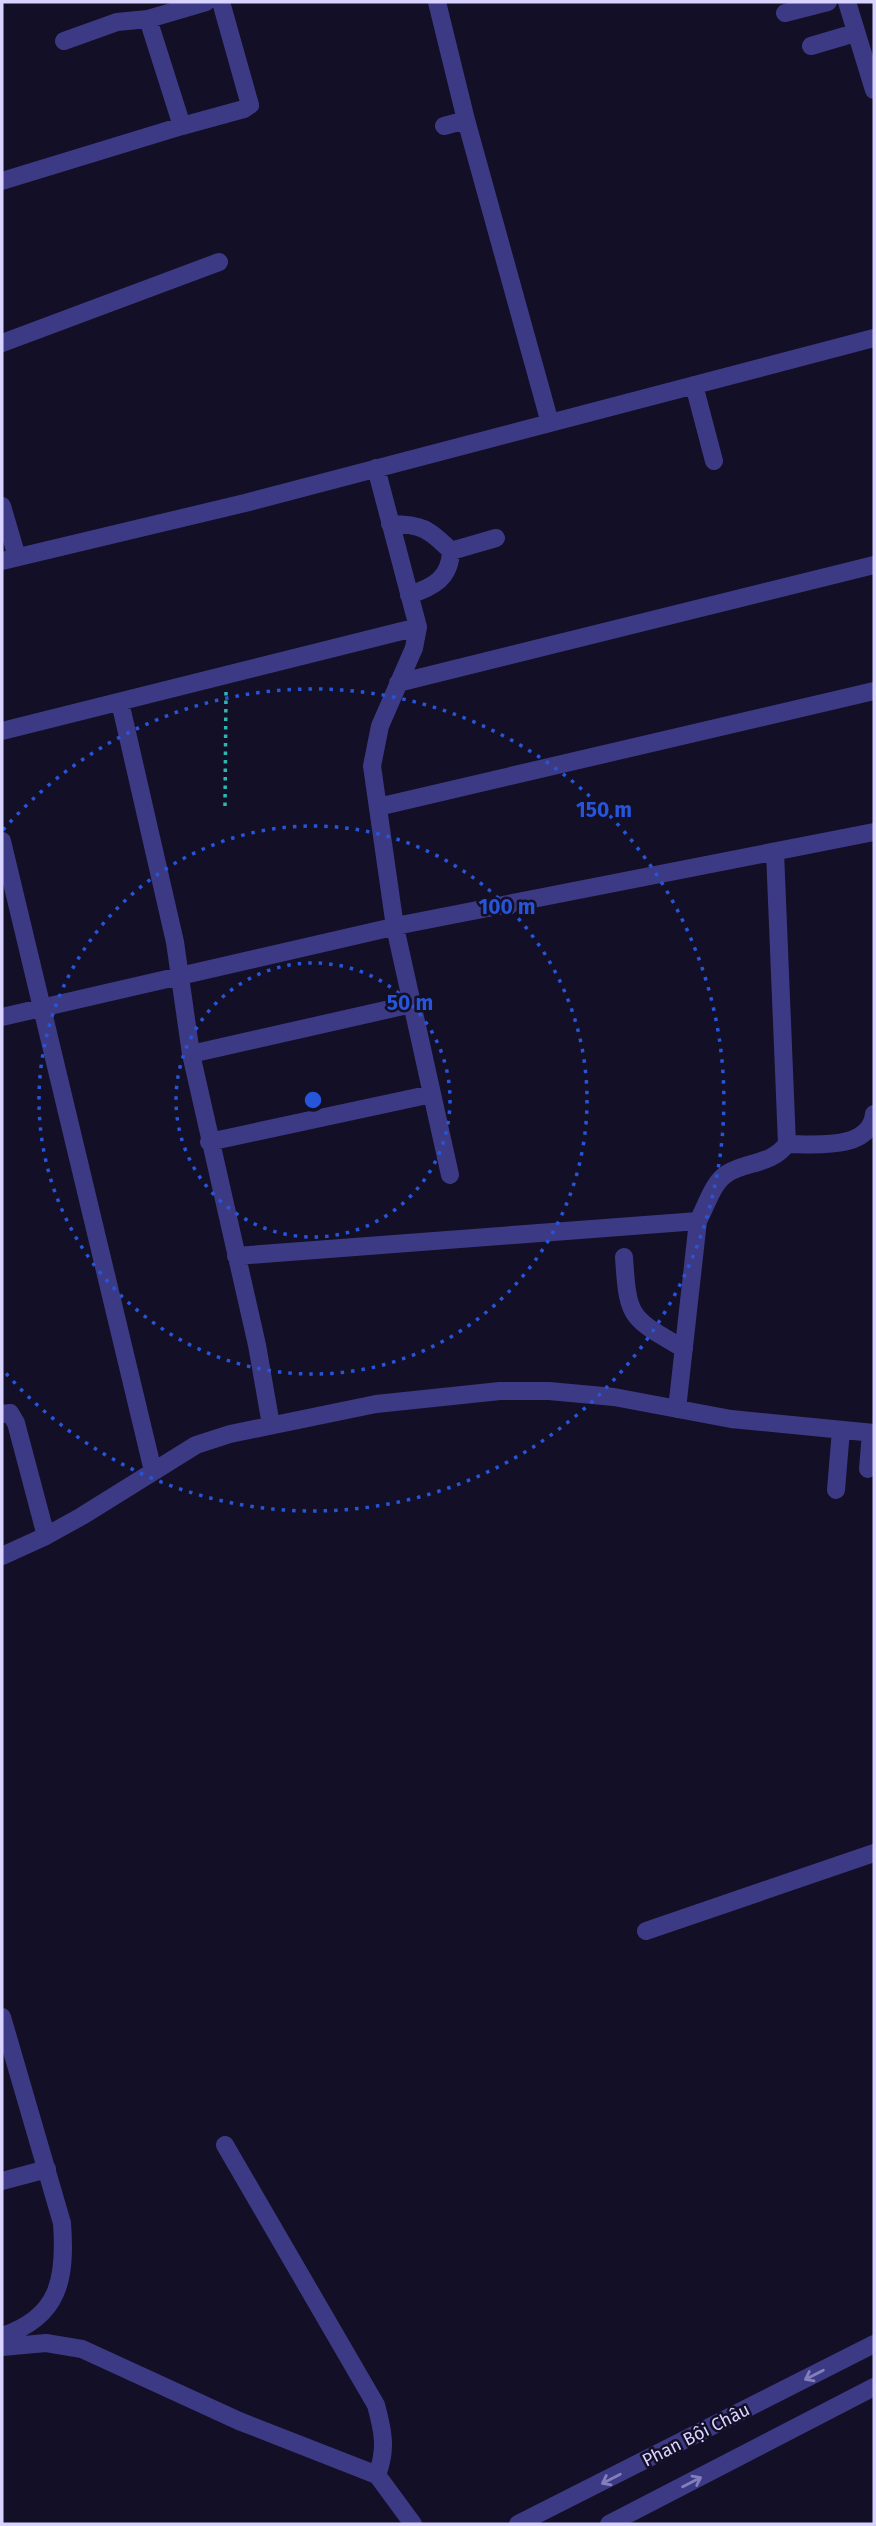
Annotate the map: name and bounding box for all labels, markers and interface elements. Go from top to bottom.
text: 150 m [576,797,632,823]
text: 100 m [478,894,536,920]
text: 50 m [387,990,433,1016]
centre of rings [301,1088,325,1112]
one-way arrow [804,2369,824,2383]
street label: Phan Bội Châu [639,2398,753,2472]
one-way arrow [601,2472,622,2486]
one-way arrow [681,2475,702,2489]

